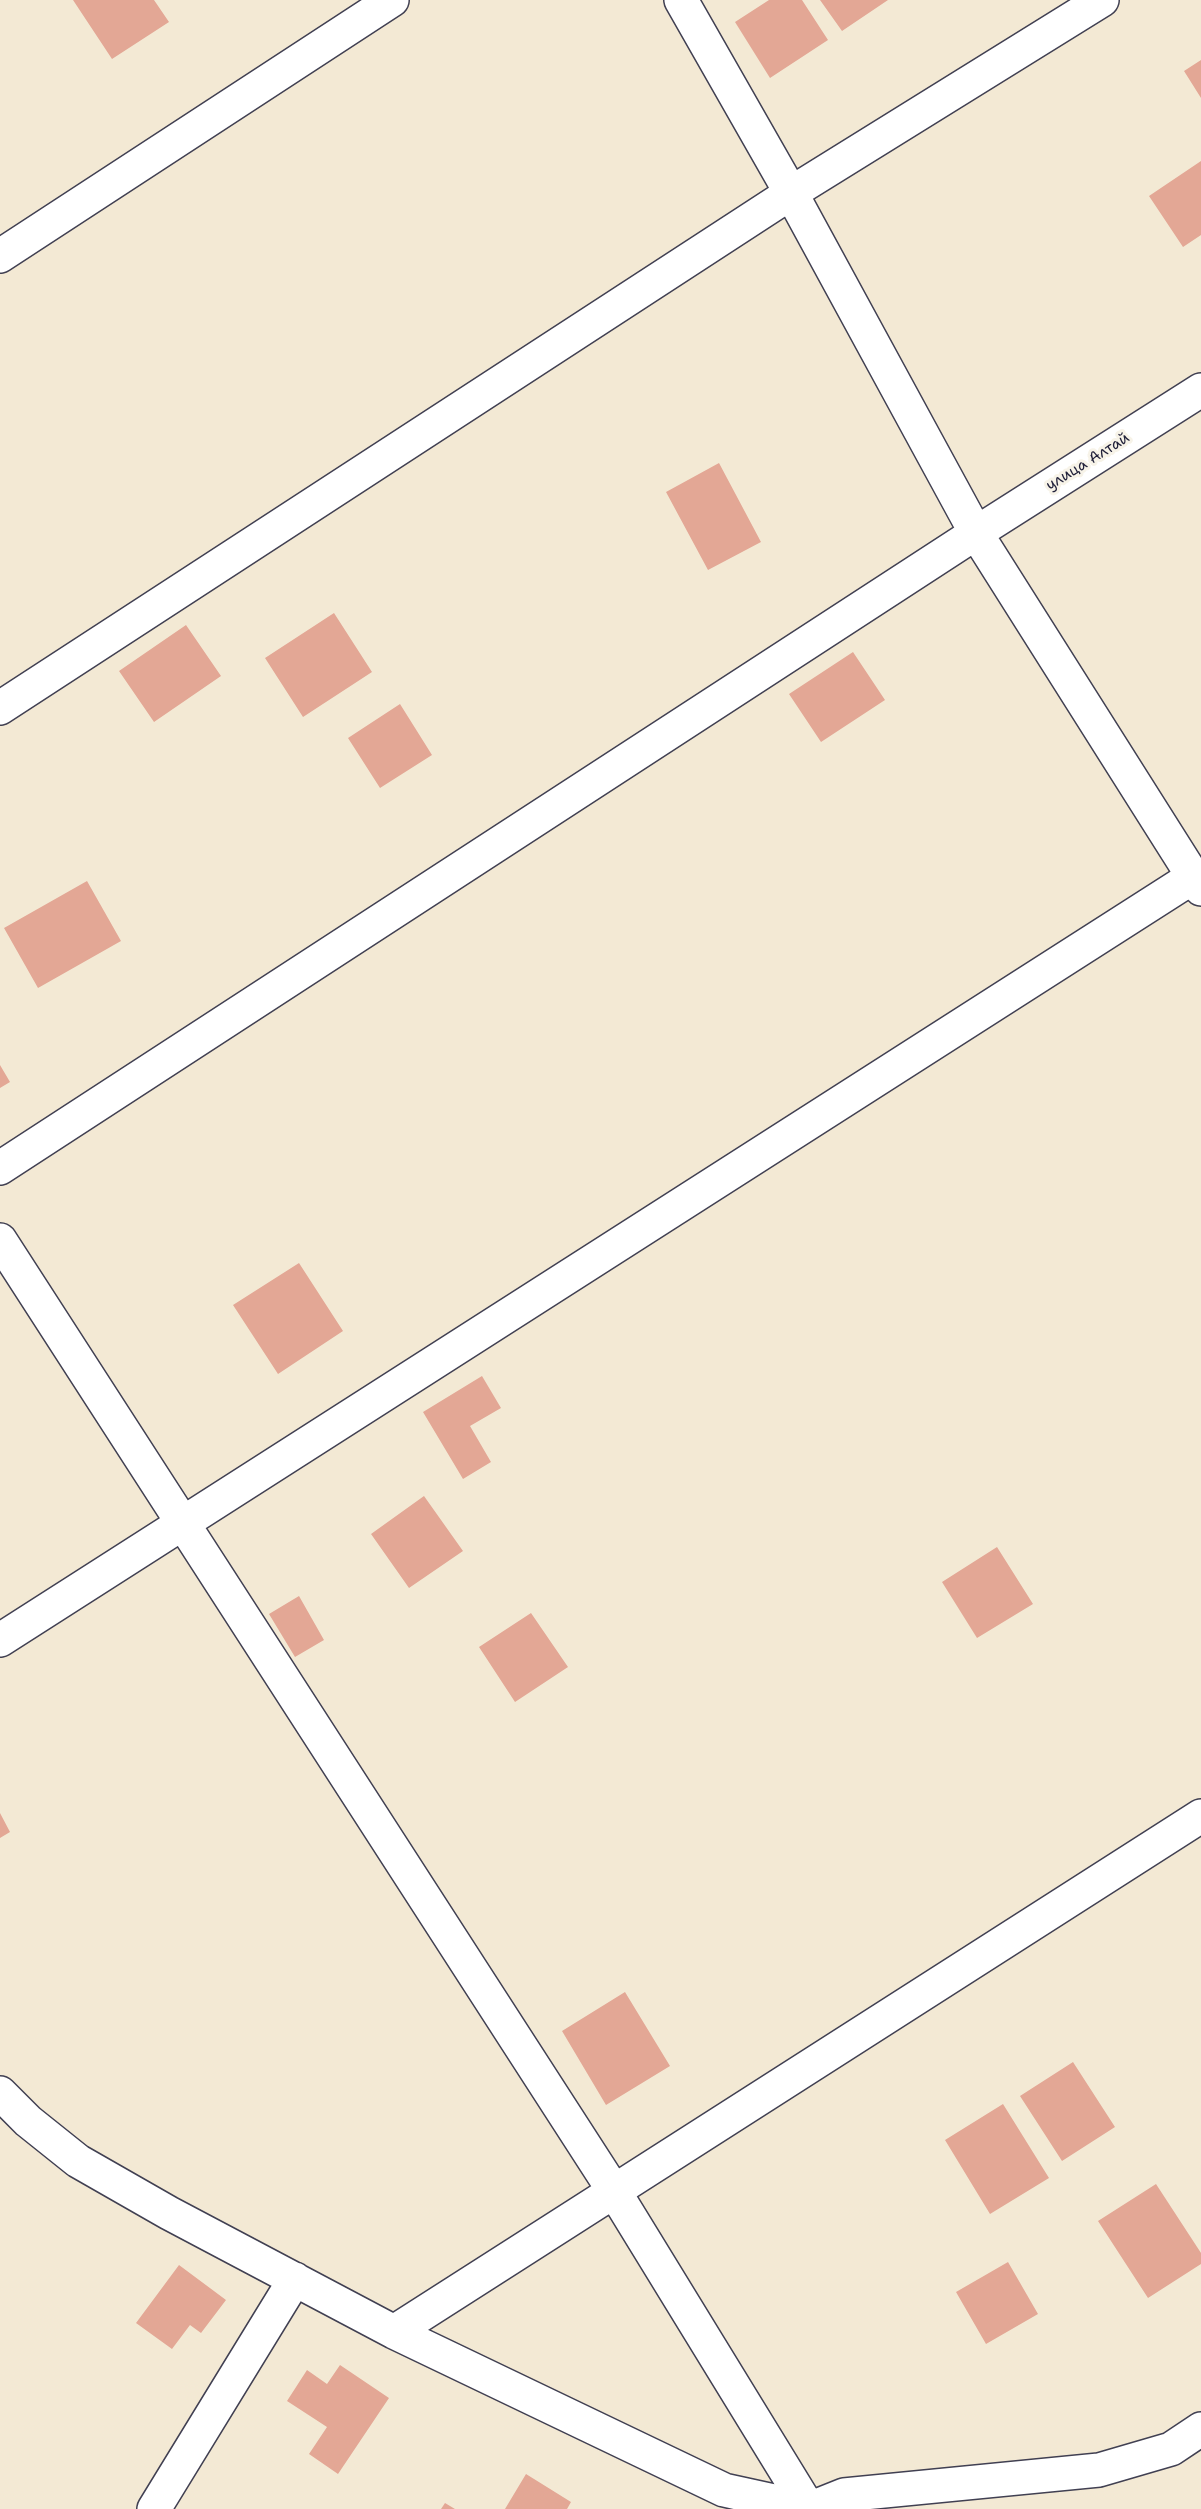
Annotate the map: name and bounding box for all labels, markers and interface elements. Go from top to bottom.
street label: улица Алтай [1043,429,1133,495]

